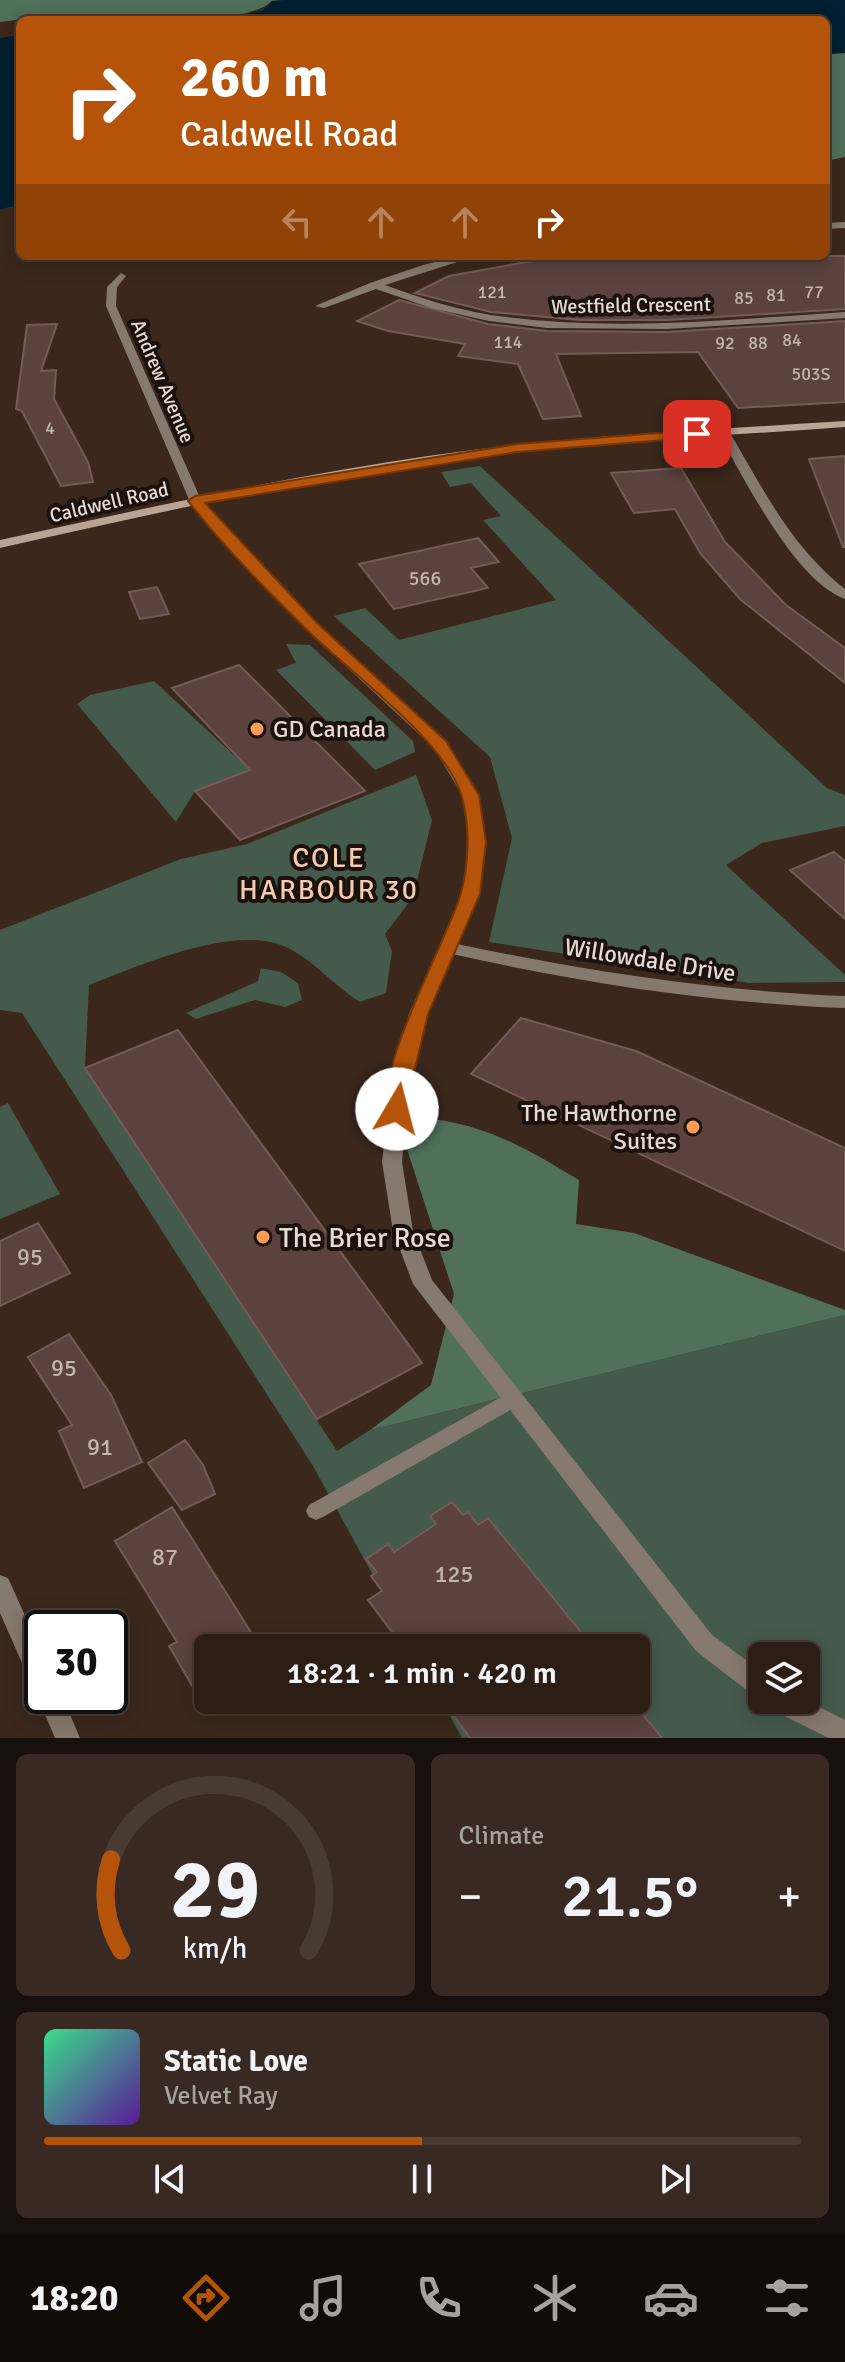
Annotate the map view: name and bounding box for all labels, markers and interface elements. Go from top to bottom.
text: 260 m [180,43,328,112]
icon: right [48,48,152,152]
text: Caldwell Road [180,112,398,157]
icon: left [275,200,319,244]
icon: ahead [359,200,403,244]
icon: ahead [443,200,487,244]
icon: right [527,200,571,244]
house number: 121 [477,281,507,303]
house number: 77 [804,281,824,303]
house number: 81 [766,284,786,306]
house number: 85 [734,287,754,309]
street label: Westfield Crescent [551,292,711,319]
street label: Andrew Avenue [125,316,200,447]
house number: 84 [782,329,802,351]
house number: 114 [493,331,523,353]
house number: 92 [715,332,735,354]
house number: 88 [748,332,768,354]
house number: 503S [791,363,831,385]
pin [663,400,731,468]
icon: arrive [675,412,719,456]
house number: 4 [45,417,55,439]
street label: Caldwell Road [47,477,171,528]
house number: 566 [409,566,441,591]
place label: GD Canada [273,714,386,744]
marker: GD Canada [248,720,266,738]
district label: COLE HARBOUR 30 [239,841,419,907]
street label: Willowdale Drive [562,932,738,988]
position arrow [355,1067,439,1151]
place label: The Hawthorne Suites [521,1098,677,1156]
marker: The Hawthorne Suites [684,1118,702,1136]
place label: The Brier Rose [279,1221,451,1255]
marker: The Brier Rose [254,1228,272,1246]
house number: 95 [17,1242,43,1272]
house number: 95 [51,1353,77,1383]
house number: 91 [87,1432,113,1462]
house number: 87 [152,1542,178,1572]
house number: 125 [435,1559,473,1589]
speed limit sign: 30 [24,1610,128,1714]
map controls [748,1642,820,1714]
button: layers [748,1642,820,1714]
text: 18:21 · 1 min · 420 m [287,1655,557,1692]
text: Climate [459,1820,544,1852]
text: 29 [170,1839,260,1941]
text: 21.5° [561,1860,698,1934]
text: − [459,1870,482,1924]
text: + [777,1870,801,1924]
text: km/h [183,1931,248,1966]
text: Static Love [164,2043,308,2080]
text: Velvet Ray [164,2080,278,2112]
icon: previous [148,2157,192,2201]
icon: pause [400,2157,444,2201]
icon: next [653,2157,697,2201]
icon: directions [178,2270,234,2326]
icon: music [295,2270,351,2326]
icon: phone [411,2270,467,2326]
icon: climate [527,2270,583,2326]
icon: car [643,2270,699,2326]
icon: filters [759,2270,815,2326]
text: 18:20 [30,2276,118,2321]

